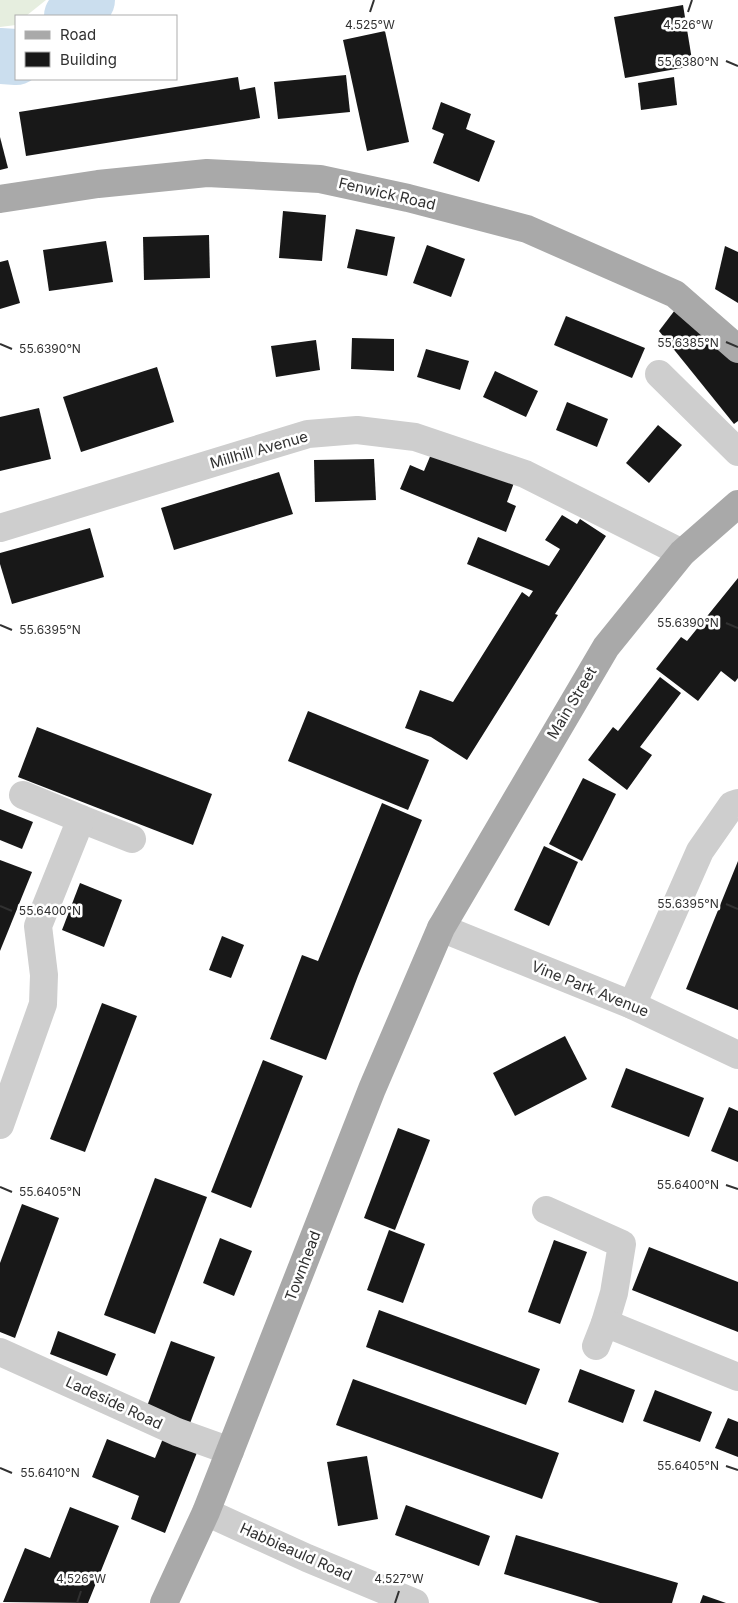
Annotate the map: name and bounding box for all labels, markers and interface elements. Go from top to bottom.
legend [15,15,178,80]
text: 4.525°W [345,17,395,32]
text: 4.526°W [663,17,713,32]
text: Road [60,25,96,44]
text: Building [60,50,117,69]
text: 55.6380°N [657,54,719,69]
street label: Fenwick Road [337,173,437,214]
text: 55.6385°N [657,335,719,350]
text: 55.6390°N [19,341,81,356]
street label: Millhill Avenue [208,426,310,473]
text: 55.6390°N [657,615,719,630]
text: 55.6395°N [19,622,81,637]
street label: Main Street [543,663,601,742]
text: 55.6395°N [657,896,719,911]
text: 55.6400°N [19,903,81,918]
street label: Vine Park Avenue [529,956,652,1021]
text: 55.6400°N [657,1177,719,1192]
text: 55.6405°N [19,1184,81,1199]
street label: Townhead [280,1228,325,1304]
street label: Ladeside Road [63,1372,166,1433]
text: 55.6405°N [657,1458,719,1473]
text: 55.6410°N [20,1465,80,1480]
street label: Habbieauld Road [237,1518,355,1585]
text: 4.526°W [56,1571,106,1586]
text: 4.527°W [374,1571,424,1586]

